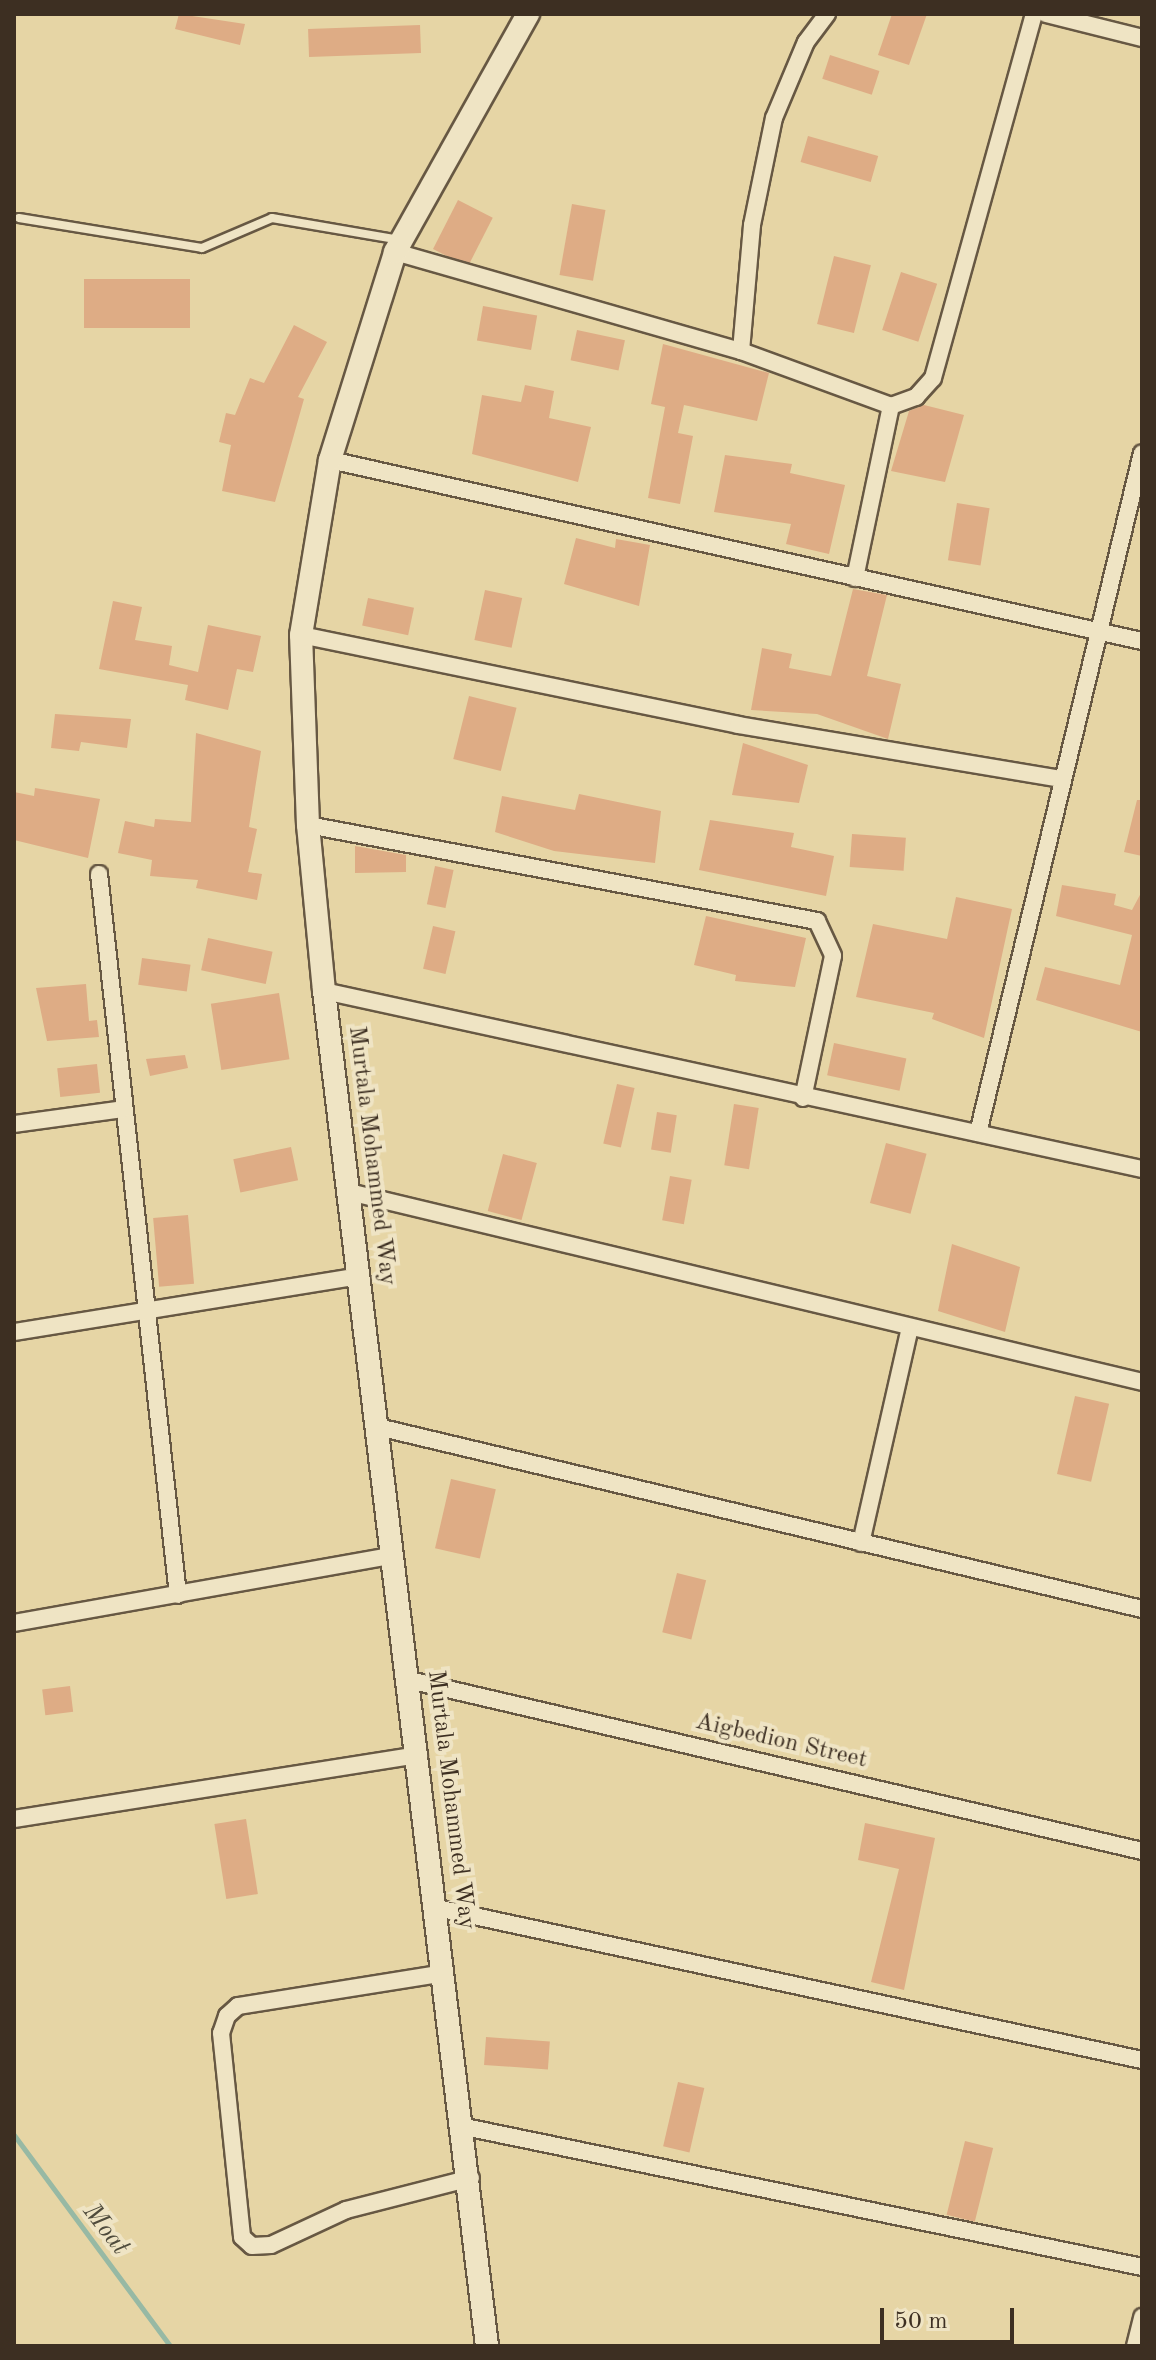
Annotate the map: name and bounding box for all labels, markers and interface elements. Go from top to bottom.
street label: Murtala Mohammed Way [341,1025,401,1287]
street label: Murtala Mohammed Way [420,1669,480,1931]
street label: Aigbedion Street [692,1708,870,1776]
water label: Moat [75,2198,135,2262]
scale bar [884,2292,1018,2342]
text: 50 m [894,2310,948,2334]

